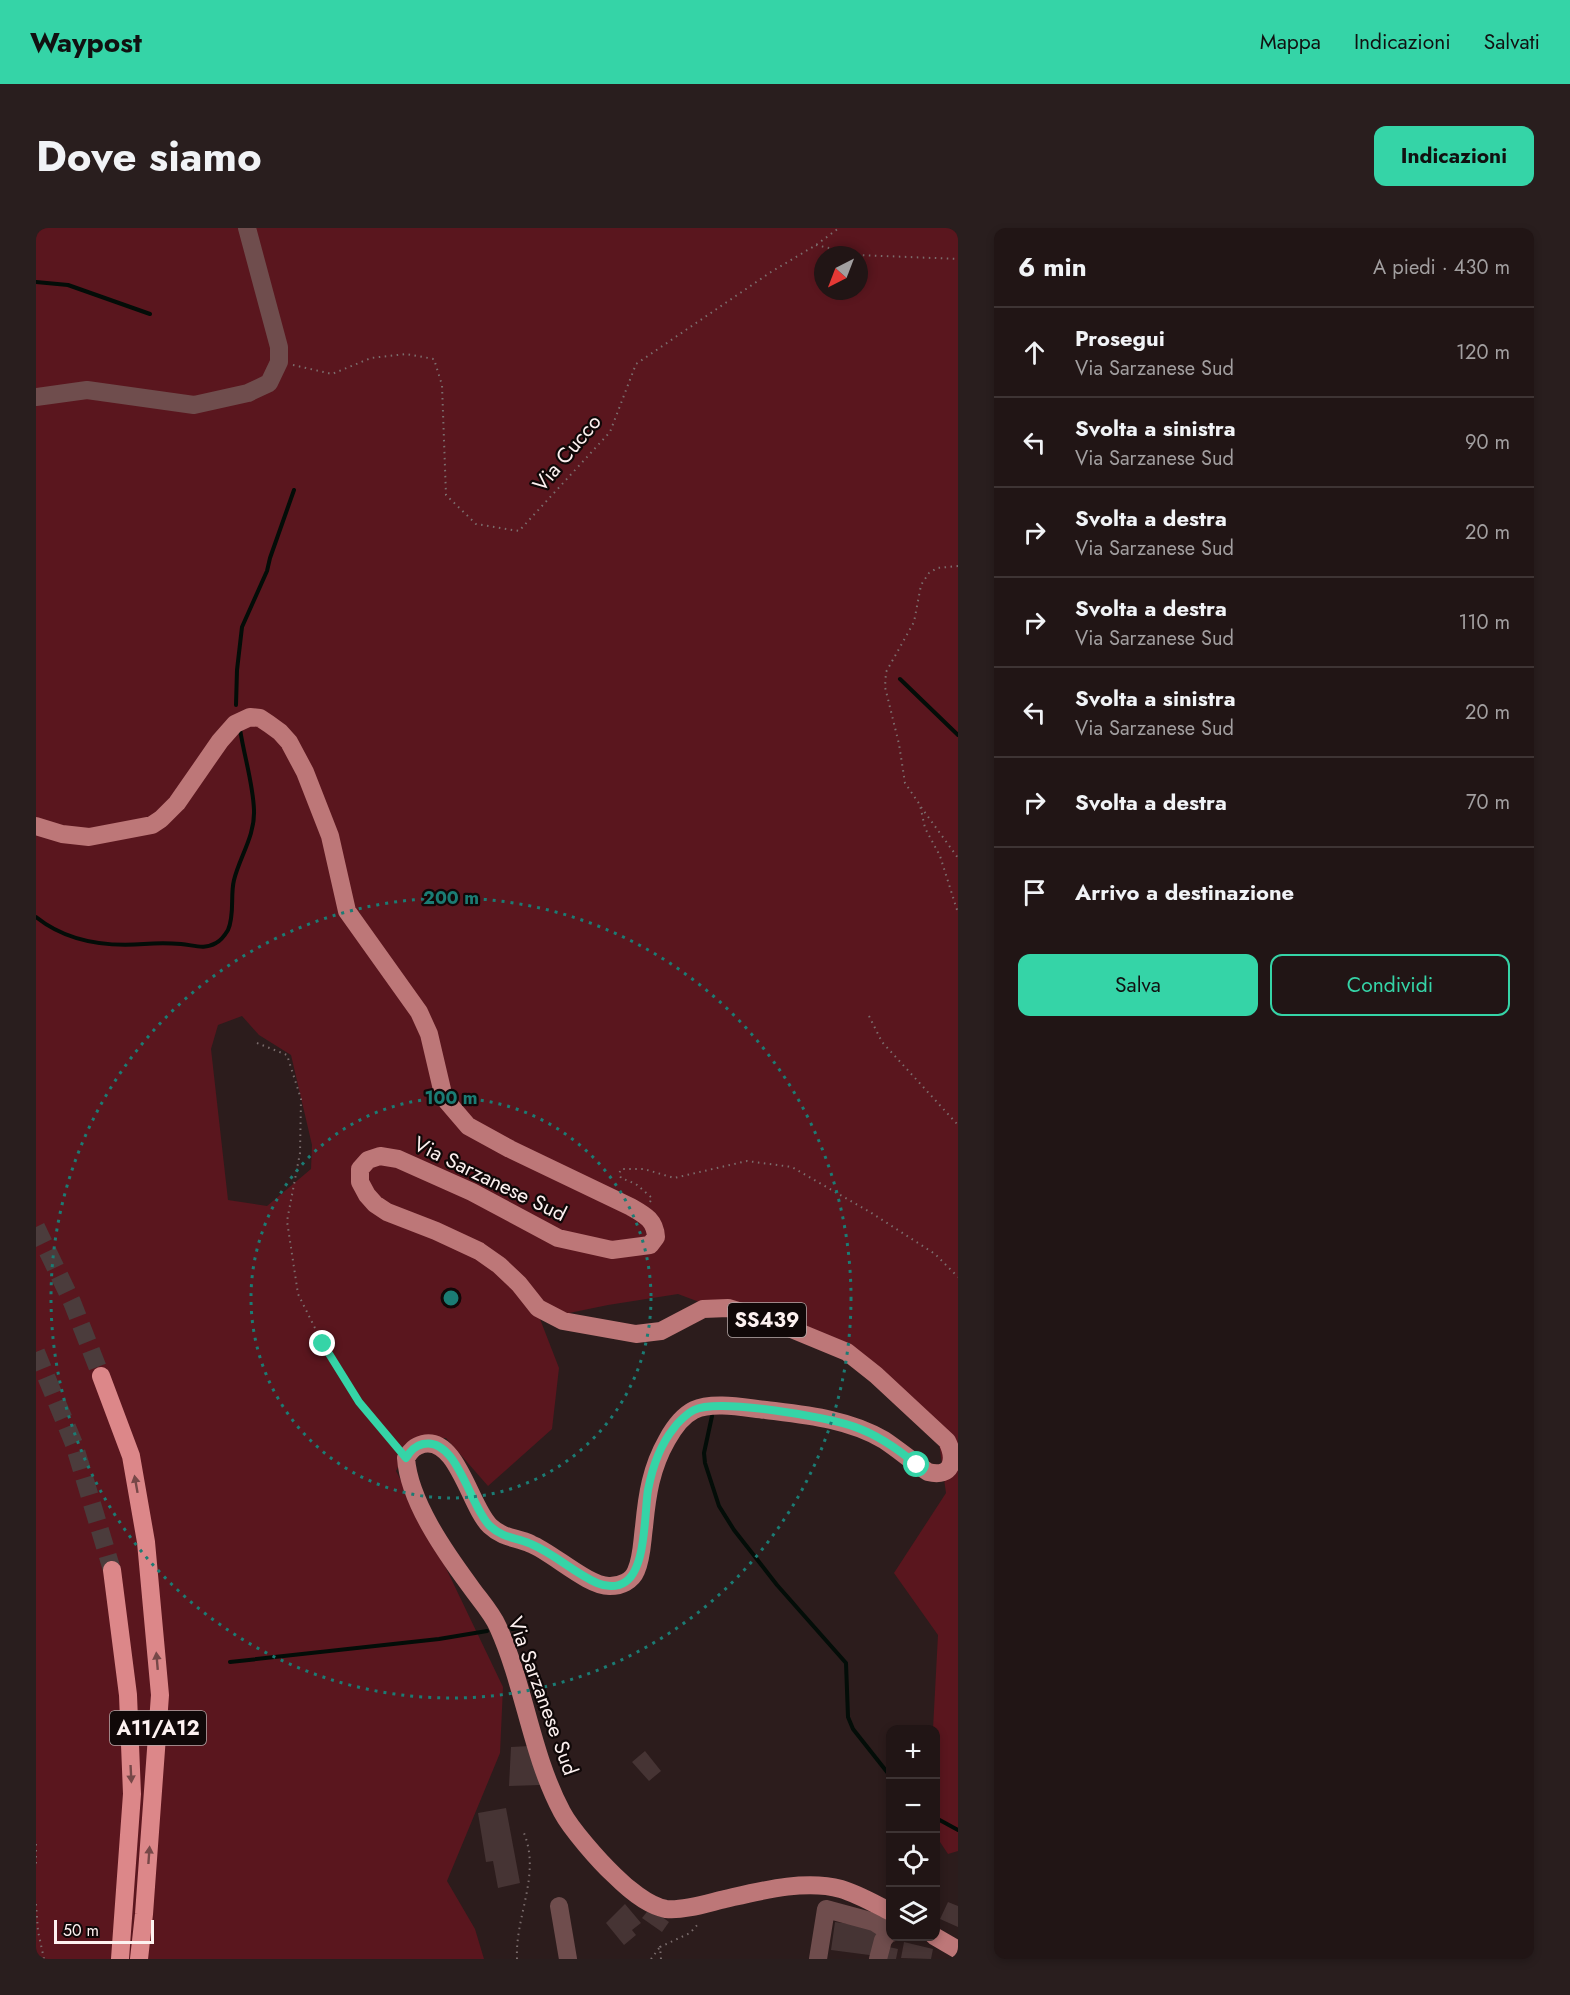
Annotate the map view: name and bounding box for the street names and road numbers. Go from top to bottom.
street label: Via Cucco [526,408,608,498]
street label: Via Sarzanese Sud [408,1129,572,1229]
road number: SS439 [728,1303,806,1337]
street label: Via Sarzanese Sud [500,1612,586,1780]
road number: A11/A12 [110,1711,206,1745]

